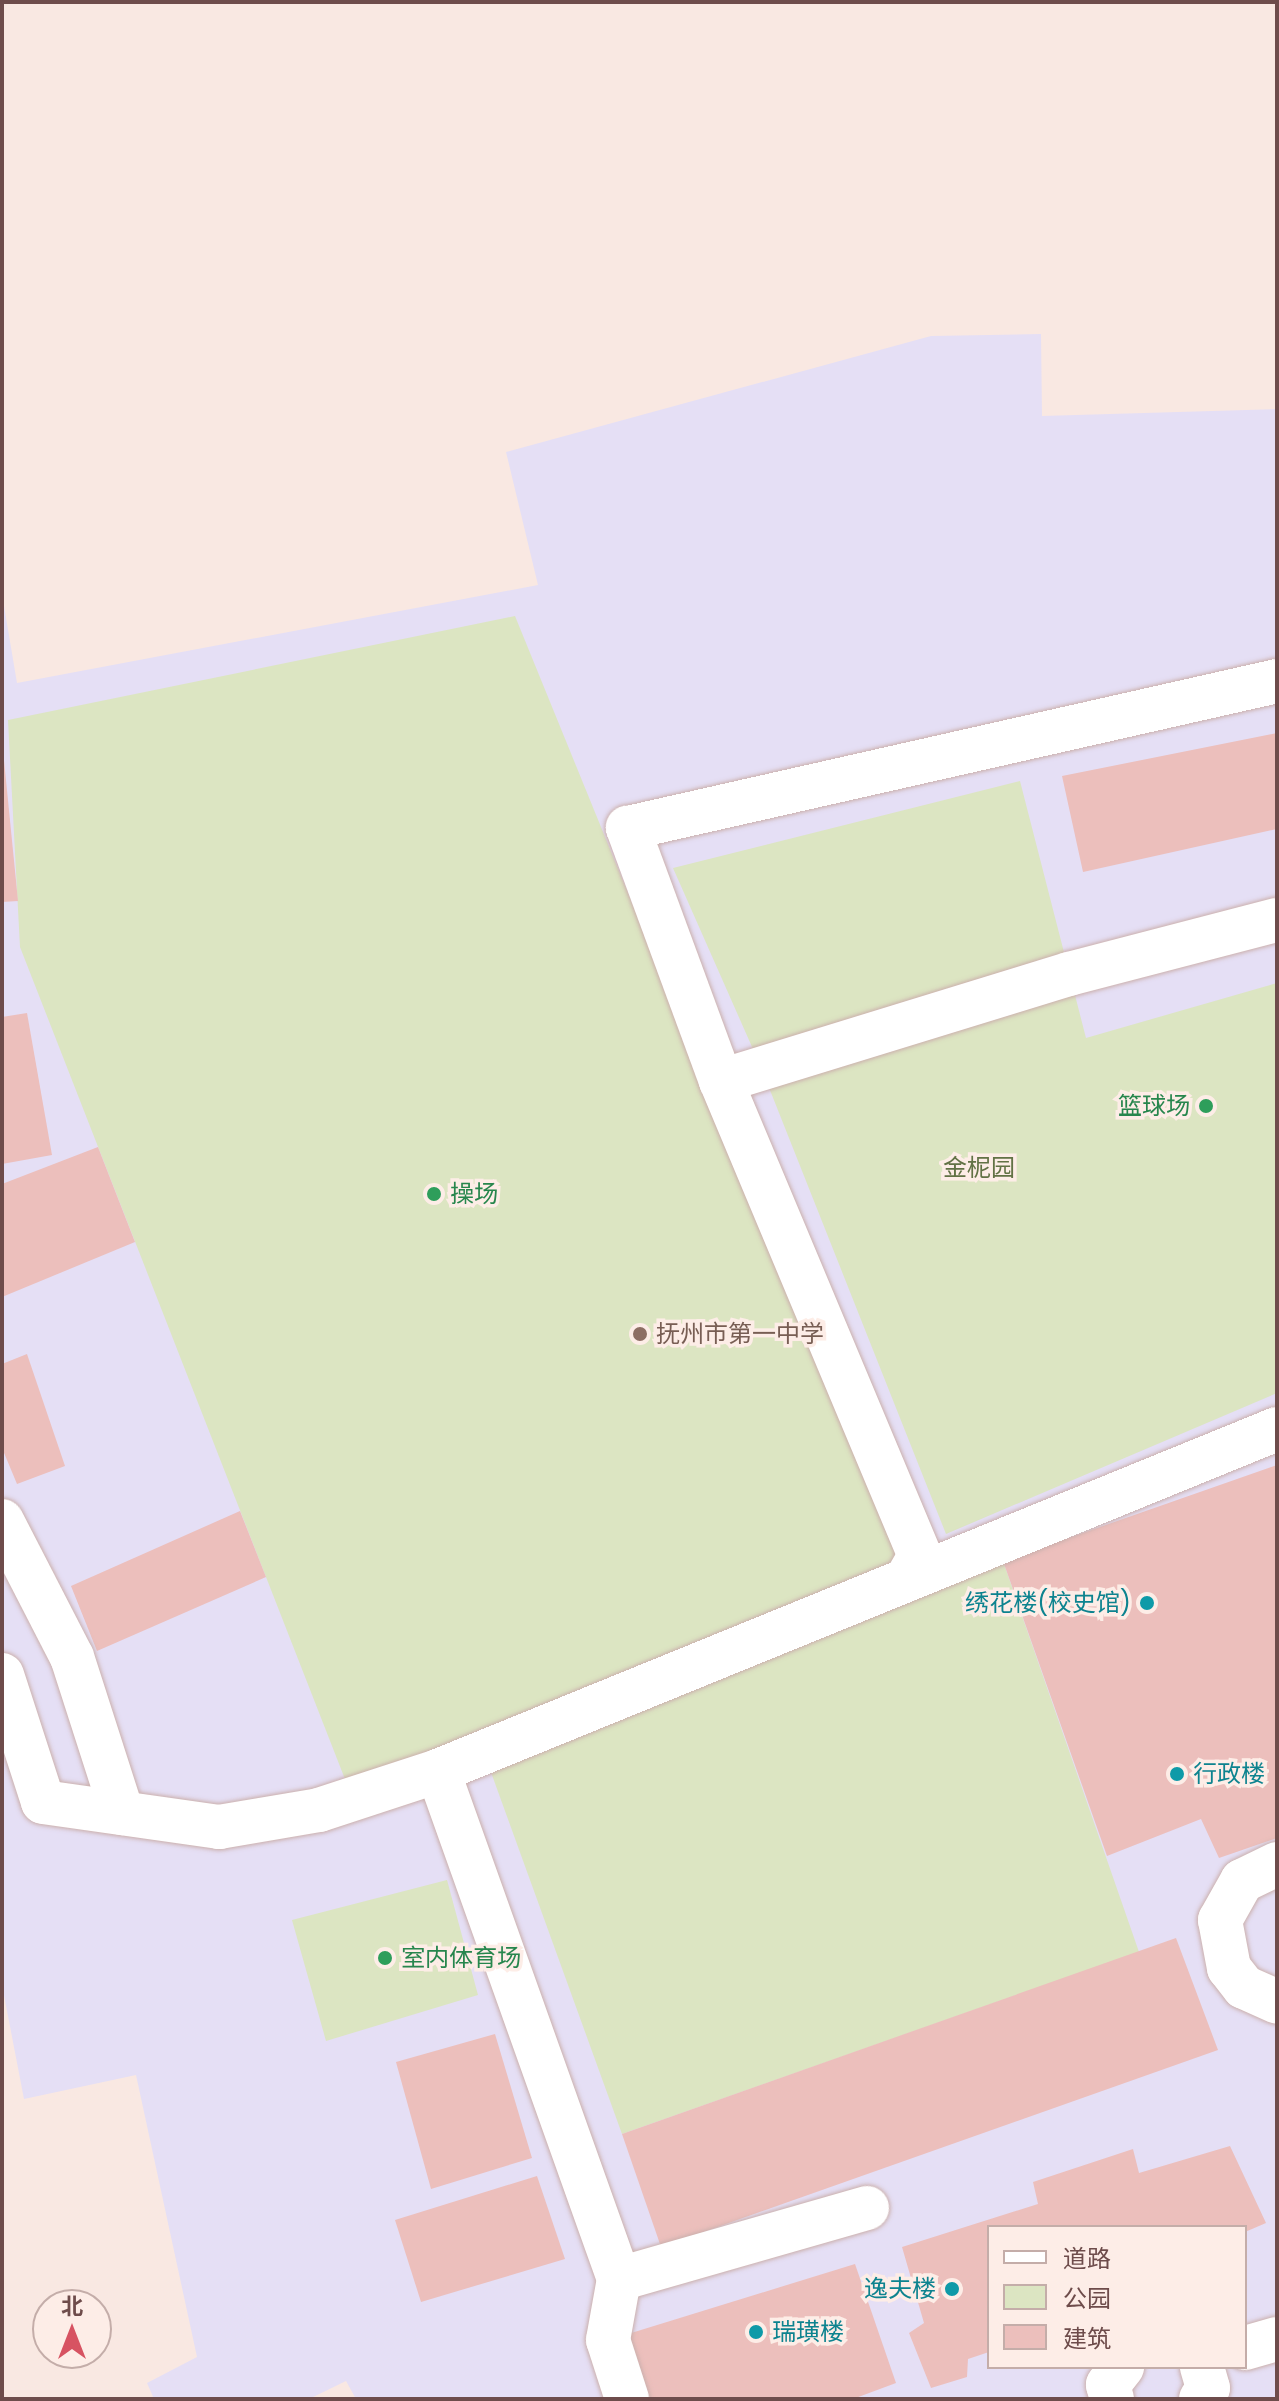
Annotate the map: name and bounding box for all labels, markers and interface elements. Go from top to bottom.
place label: 篮球场 [1118,1092,1190,1120]
marker: 篮球场 [1197,1097,1215,1115]
park label: 金柅园 [943,1154,1015,1182]
place label: 操场 [450,1180,498,1208]
marker: 操场 [425,1185,443,1203]
place label: 抚州市第一中学 [656,1320,824,1348]
marker: 抚州市第一中学 [631,1325,649,1343]
place label: 绣花楼(校史馆) [965,1589,1131,1617]
marker: 绣花楼(校史馆) [1138,1594,1156,1612]
place label: 行政楼 [1193,1760,1265,1788]
marker: 行政楼 [1168,1765,1186,1783]
place label: 室内体育场 [401,1944,521,1972]
marker: 室内体育场 [376,1949,394,1967]
legend [987,2225,1247,2369]
text: 道路 [1063,2242,1111,2275]
place label: 逸夫楼 [864,2275,936,2303]
marker: 逸夫楼 [943,2280,961,2298]
text: 公园 [1063,2282,1111,2315]
north arrow [32,2289,112,2369]
text: 北 [61,2291,83,2322]
place label: 瑞璜楼 [772,2318,844,2346]
text: 建筑 [1063,2322,1111,2355]
marker: 瑞璜楼 [747,2323,765,2341]

